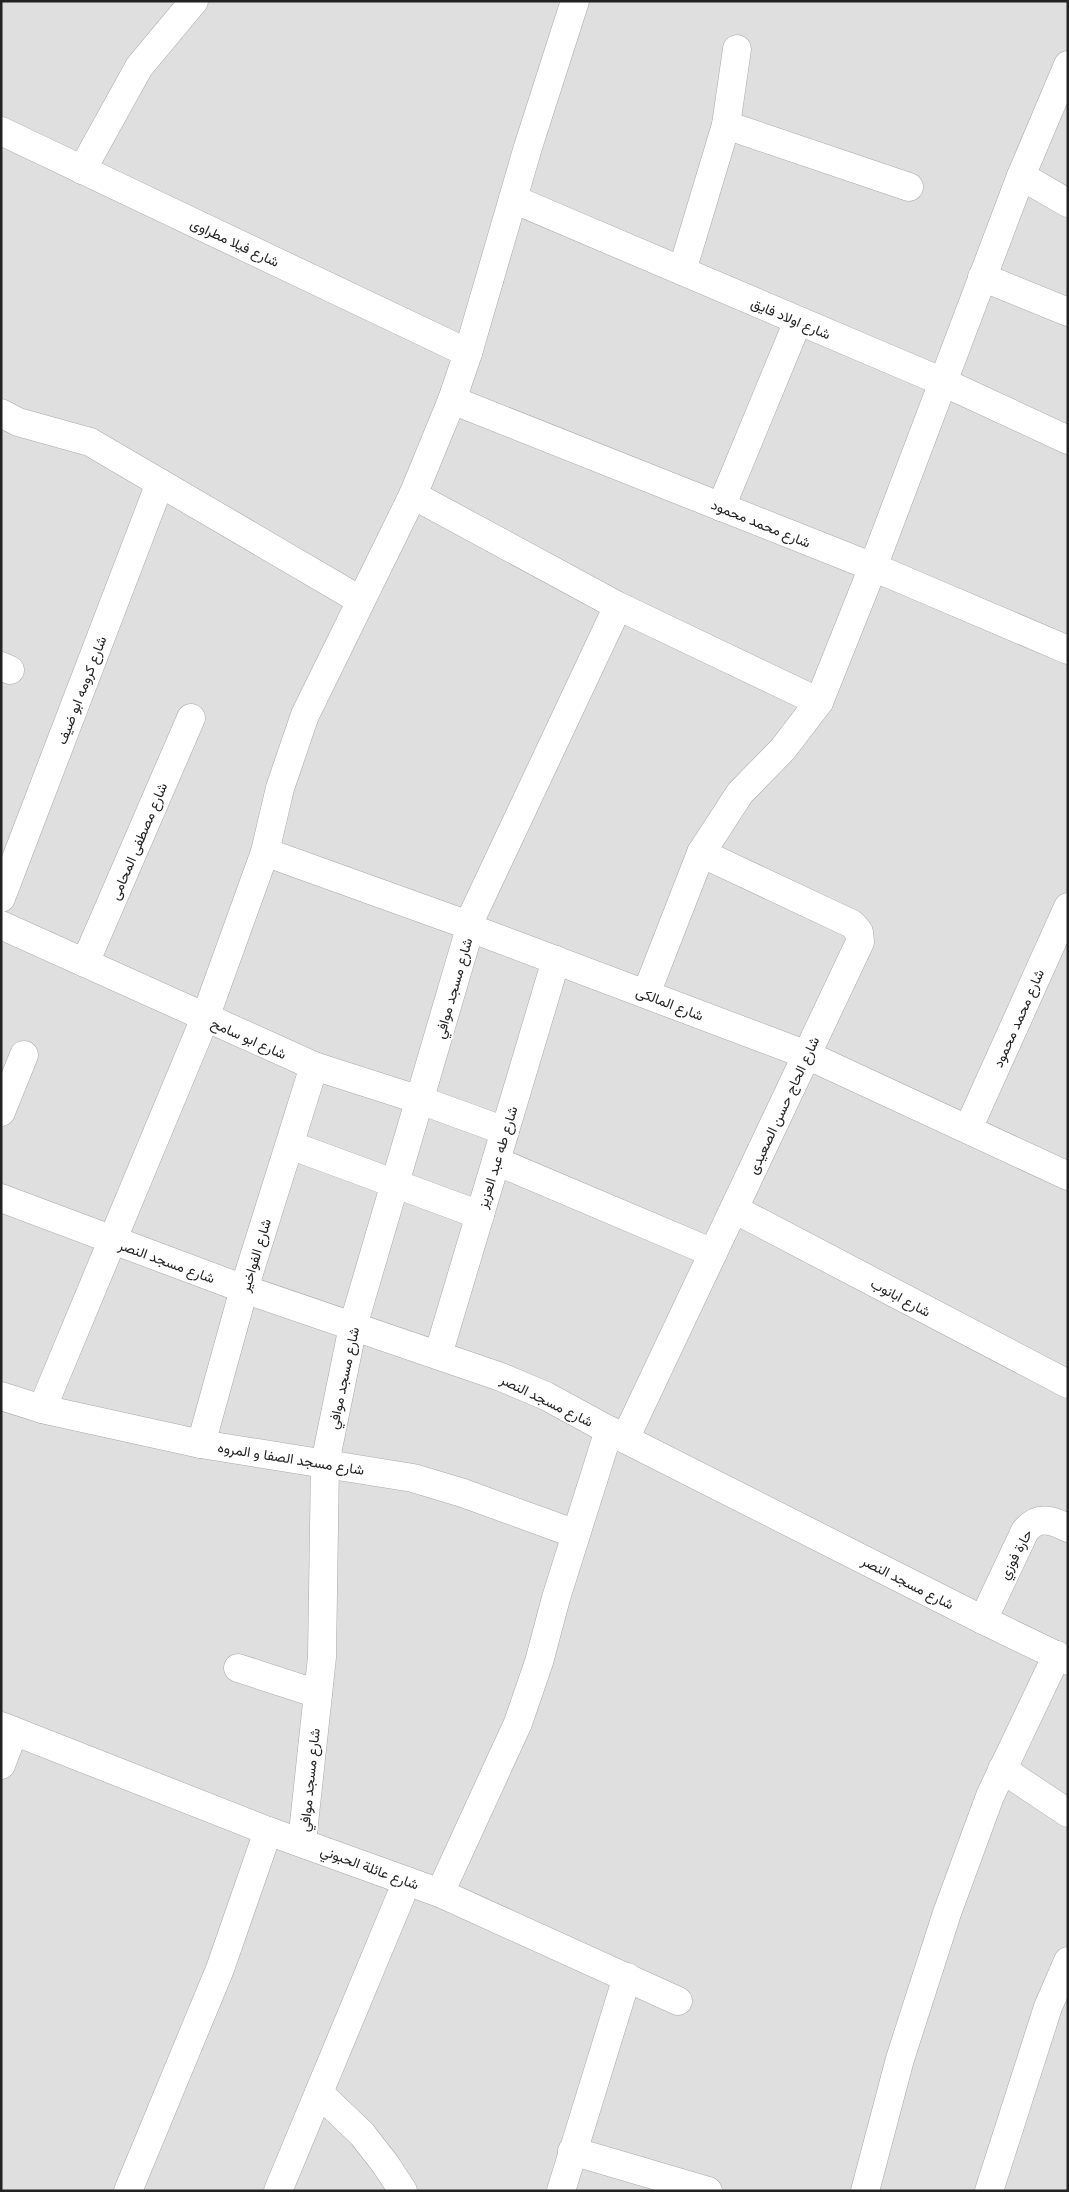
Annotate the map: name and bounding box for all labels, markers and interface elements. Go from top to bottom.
street label: شارع فيلا مطراوى [187,214,282,273]
street label: شارع اولاد فايق [748,294,833,345]
street label: شارع محمد محمود [708,495,813,553]
street label: شارع كرومه ابو ضيف [53,633,112,748]
street label: شارع مصطفى المحامى [106,780,173,903]
street label: شارع مسجد موافي [430,936,479,1041]
street label: شارع محمد محمود [989,966,1050,1071]
street label: شارع المالكى [633,982,706,1026]
street label: شارع ابو سامح [207,1014,289,1065]
street label: شارع الحاج حسن الصعيدى [744,1034,825,1178]
street label: شارع طه عبد العزيز [473,1104,523,1212]
street label: شارع الفواخير [235,1216,277,1296]
street label: شارع مسجد النصر [115,1235,217,1289]
street label: شارع ابانوب [867,1274,934,1322]
street label: شارع مسجد موافي [324,1325,366,1431]
street label: شارع مسجد النصر [496,1370,596,1432]
street label: شارع مسجد الصفا و المروه [216,1438,366,1481]
street label: حارة فوزي [995,1526,1039,1584]
street label: شارع مسجد النصر [857,1551,957,1615]
street label: شارع مسجد موافي [295,1727,327,1833]
street label: شارع عائلة الحبوني [317,1841,421,1896]

